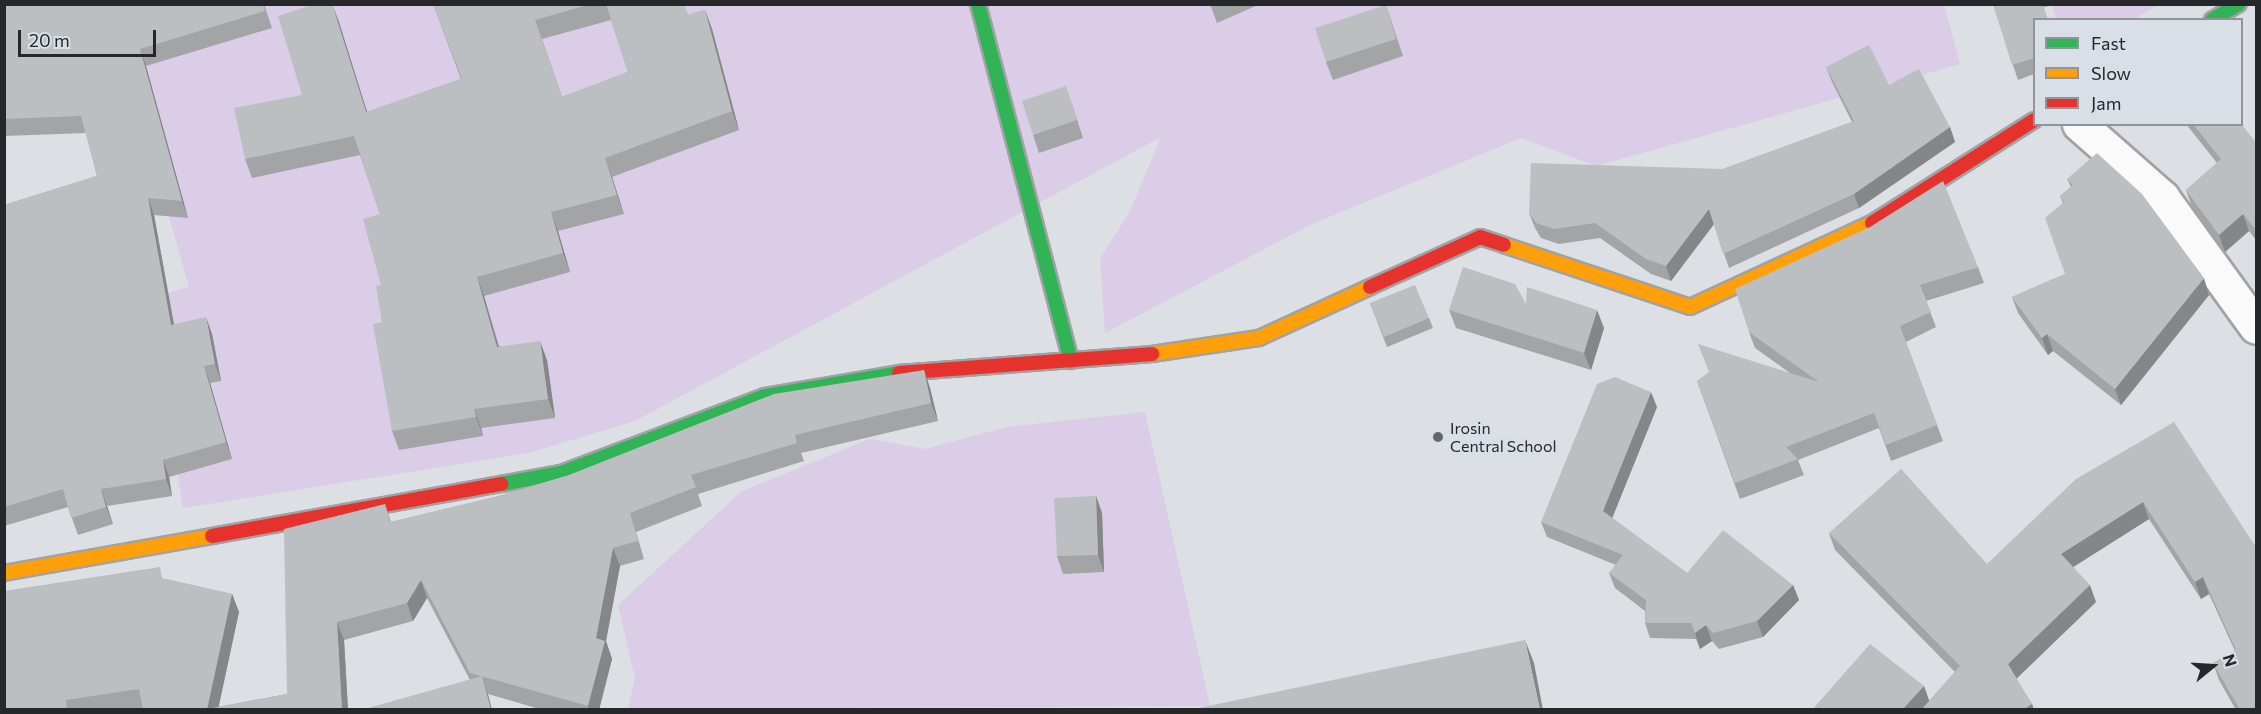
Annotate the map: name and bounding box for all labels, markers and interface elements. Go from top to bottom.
scale bar [21,18,159,56]
legend [2033,18,2243,126]
text: 20 m [29,29,70,51]
text: Fast [2091,32,2126,54]
text: Slow [2091,62,2131,84]
text: Jam [2091,92,2121,114]
place label: Irosin Central School [1450,418,1557,456]
marker: Irosin Central School [1431,430,1445,444]
north arrow [2183,636,2243,696]
text: N [2220,652,2241,669]

